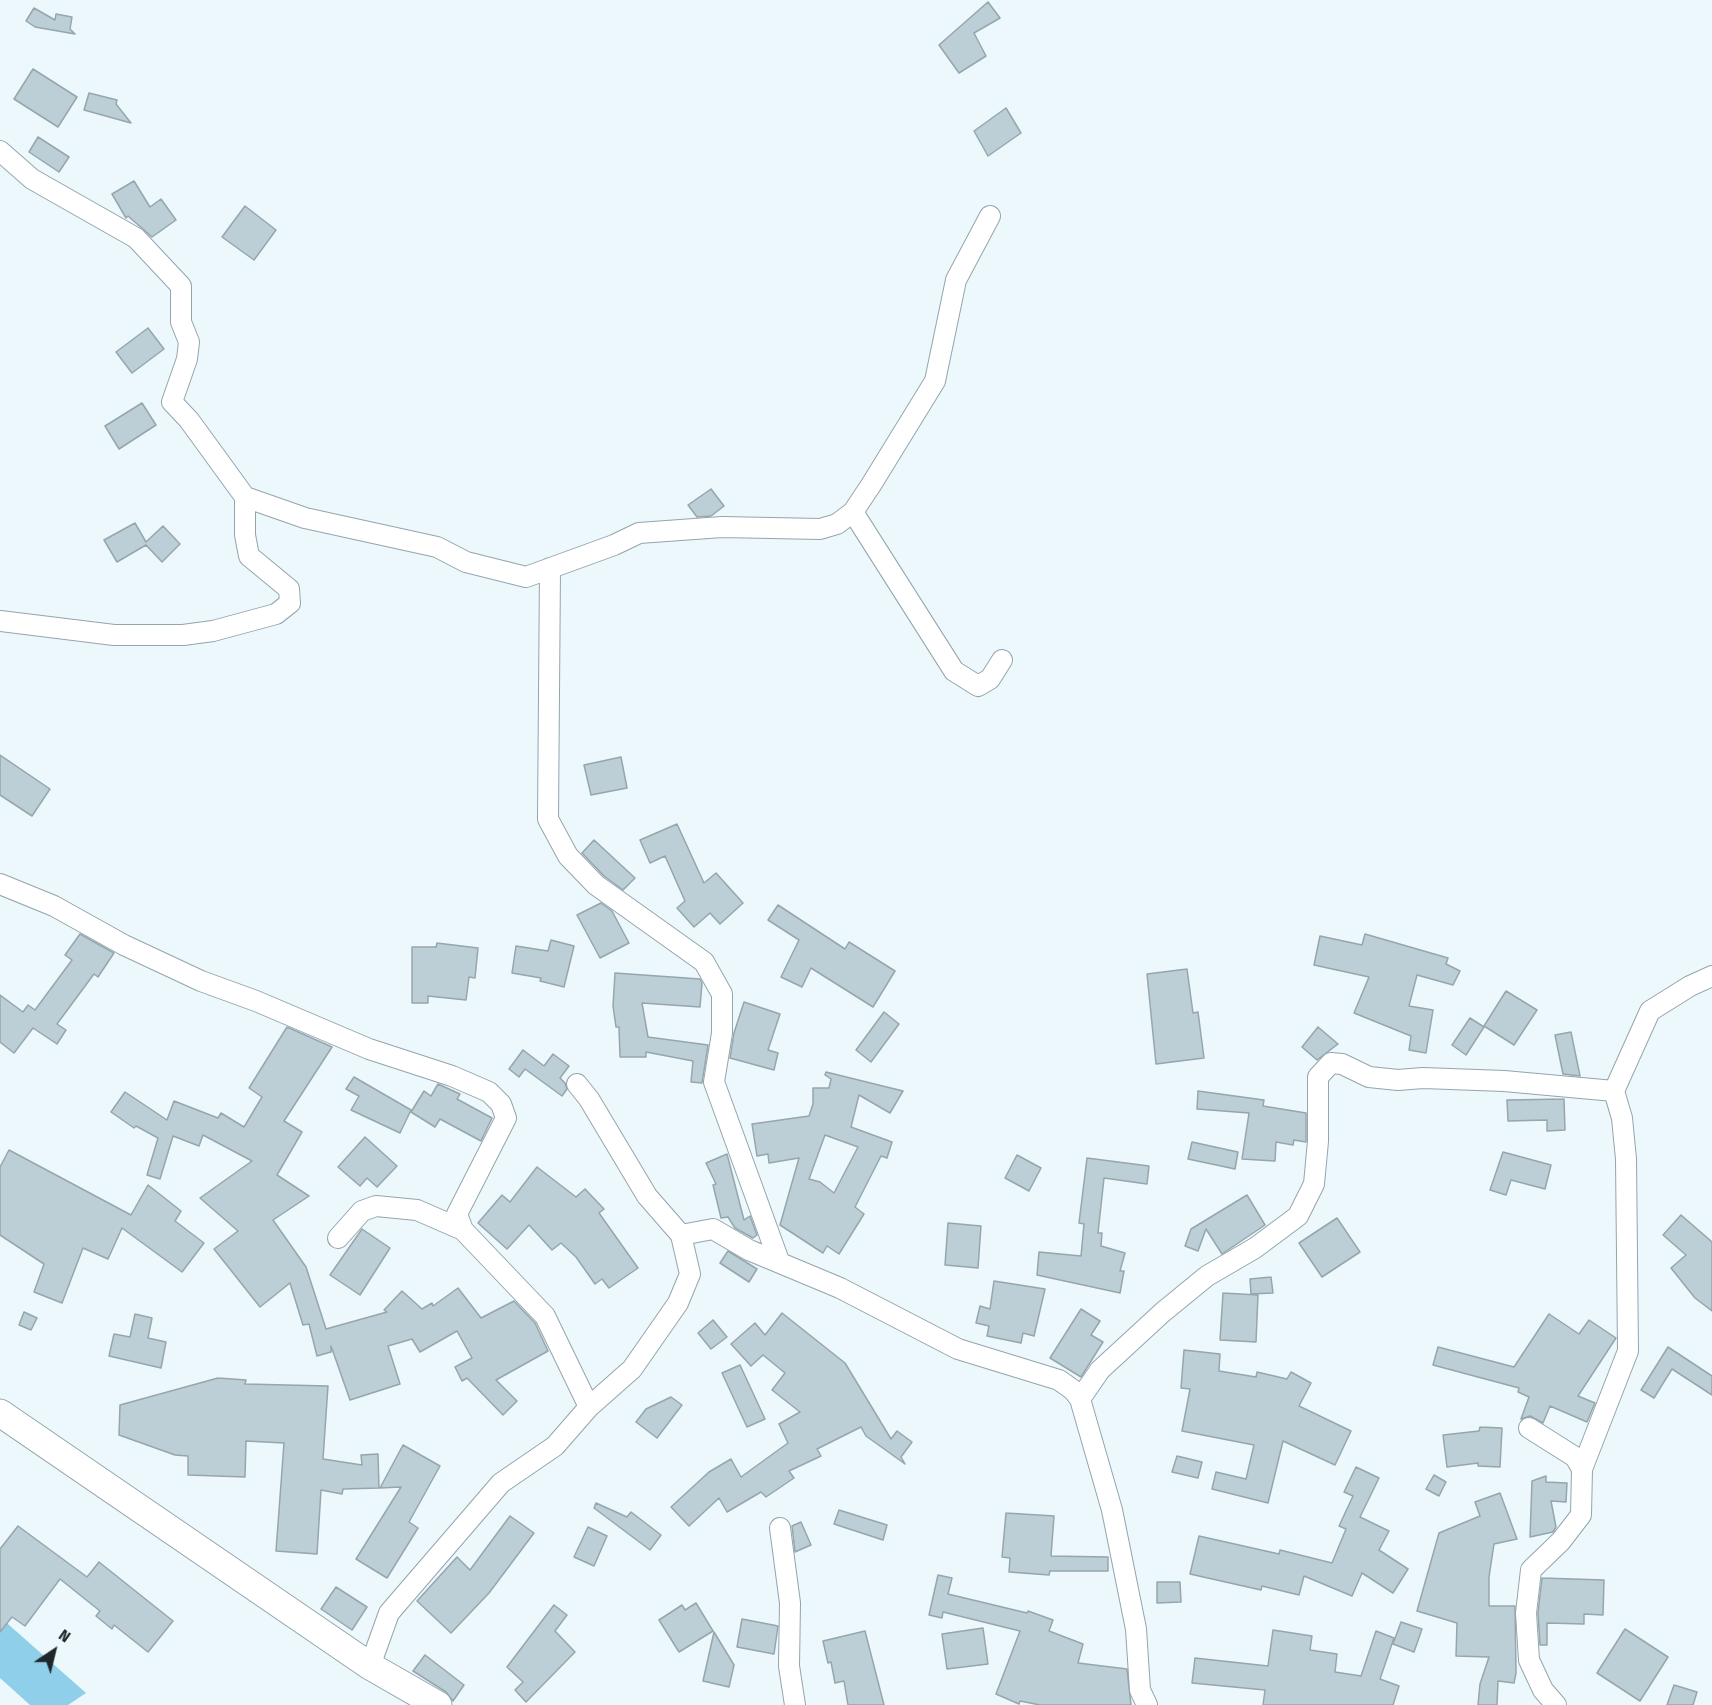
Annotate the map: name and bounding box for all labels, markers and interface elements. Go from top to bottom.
north arrow [24,1621,84,1681]
text: N [55,1625,74,1646]

